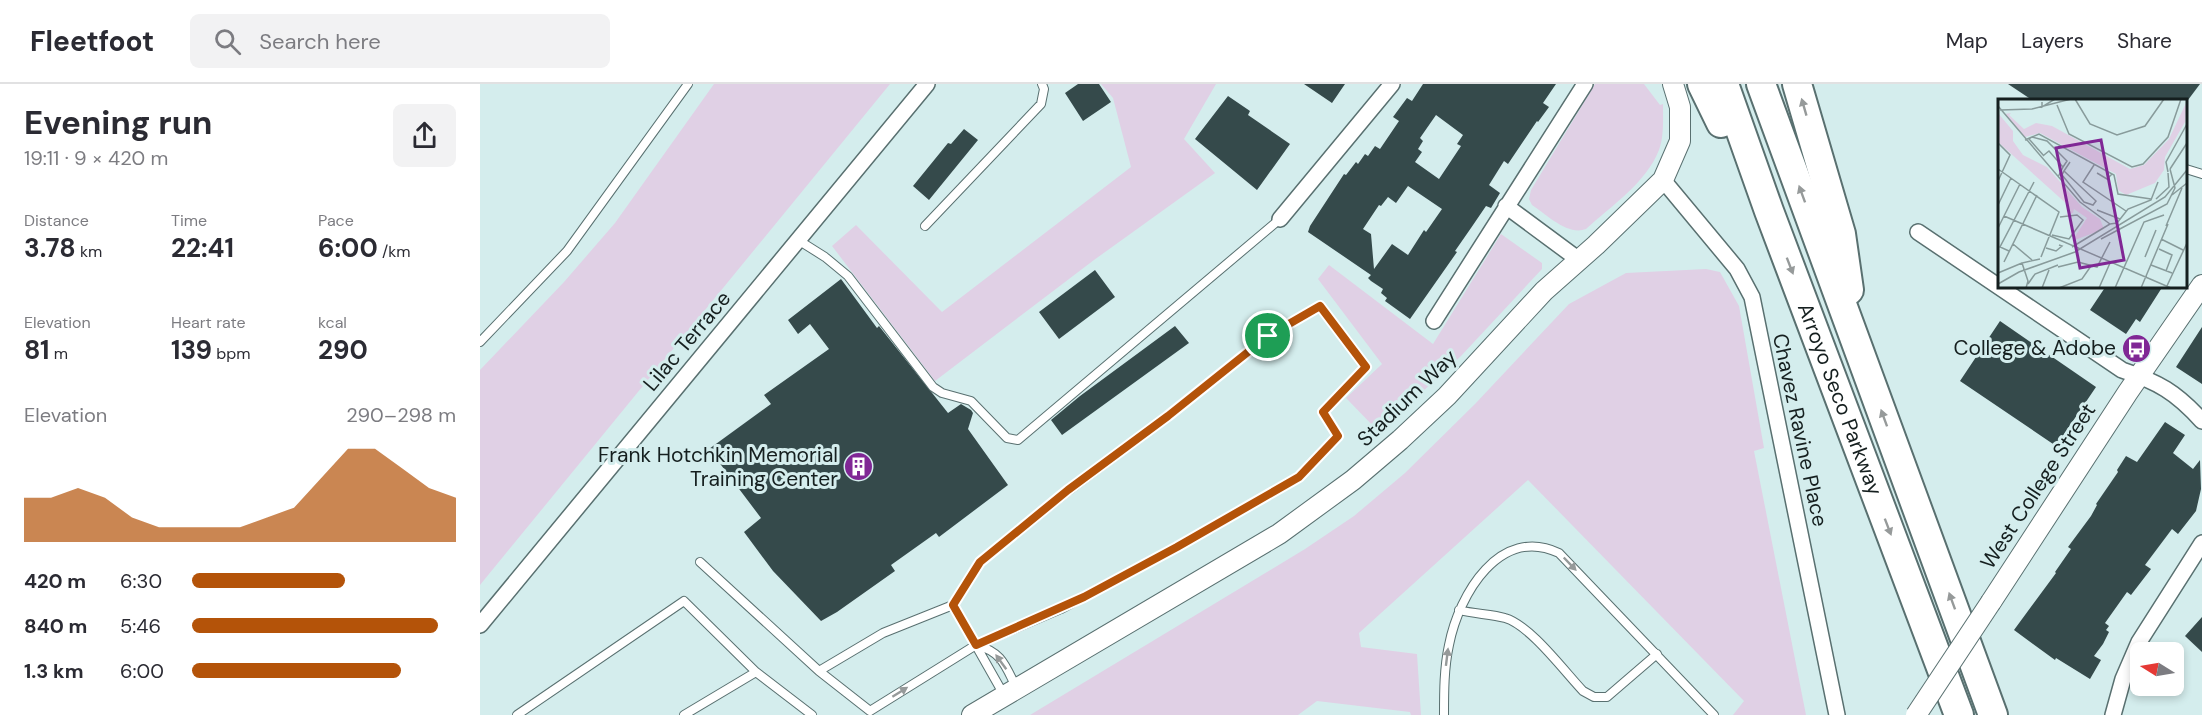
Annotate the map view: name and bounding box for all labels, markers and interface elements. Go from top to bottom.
search box [190,14,610,68]
text: Fleetfoot [30,23,154,60]
icon: search [211,25,244,58]
text: Search here [259,27,381,56]
text: Map [1946,27,1988,55]
text: Layers [2021,27,2084,55]
text: Share [2117,27,2172,55]
one-way arrow [1799,98,1808,116]
inset map [1998,99,2187,288]
text: Evening run [24,101,212,144]
button: share [393,104,456,167]
text: 19:11 · 9 × 420 m [24,145,168,171]
one-way arrow [1796,185,1806,203]
text: Distance [24,210,89,231]
text: Time [171,210,207,231]
text: Pace [318,210,354,231]
text: 3.78 [24,231,76,265]
text: 22:41 [171,231,234,265]
text: 6:00 [318,231,378,265]
text: km [76,241,102,262]
text: /km [378,241,411,262]
one-way arrow [1786,257,1795,275]
street label: Lilac Terrace [637,285,737,397]
street label: Arroyo Seco Parkway [1791,299,1889,500]
pin [1242,310,1293,361]
text: Elevation [24,312,91,333]
text: Heart rate [171,312,246,333]
text: kcal [318,312,347,333]
icon: arrive [1251,319,1284,352]
street label: Chavez Ravine Place [1766,331,1834,529]
bus stop icon: College & Adobe [2121,332,2153,364]
text: 81 [24,333,49,367]
text: 139 [171,333,212,367]
text: 290 [318,333,368,367]
place label: College & Adobe [1953,334,2116,362]
text: m [49,343,68,364]
text: bpm [212,343,251,364]
street label: Stadium Way [1351,343,1463,453]
street label: West College Street [1974,398,2102,574]
text: Elevation [24,402,107,428]
text: 290–298 m [346,402,456,428]
one-way arrow [1878,409,1888,427]
place label: Frank Hotchkin Memorial Training Center [598,441,838,493]
building icon: Frank Hotchkin Memorial Training Center [843,451,875,483]
one-way arrow [1884,518,1894,536]
one-way arrow [1563,556,1577,571]
text: 420 m [24,568,86,594]
text: 6:30 [120,568,162,594]
one-way arrow [1947,592,1956,610]
text: 840 m [24,613,87,639]
text: 5:46 [120,613,161,639]
north arrow [2130,642,2184,696]
map controls [2130,642,2184,696]
one-way arrow [1443,647,1452,666]
one-way arrow [995,654,1007,670]
text: 1.3 km [24,658,83,684]
text: 6:00 [120,658,164,684]
one-way arrow [892,687,909,698]

